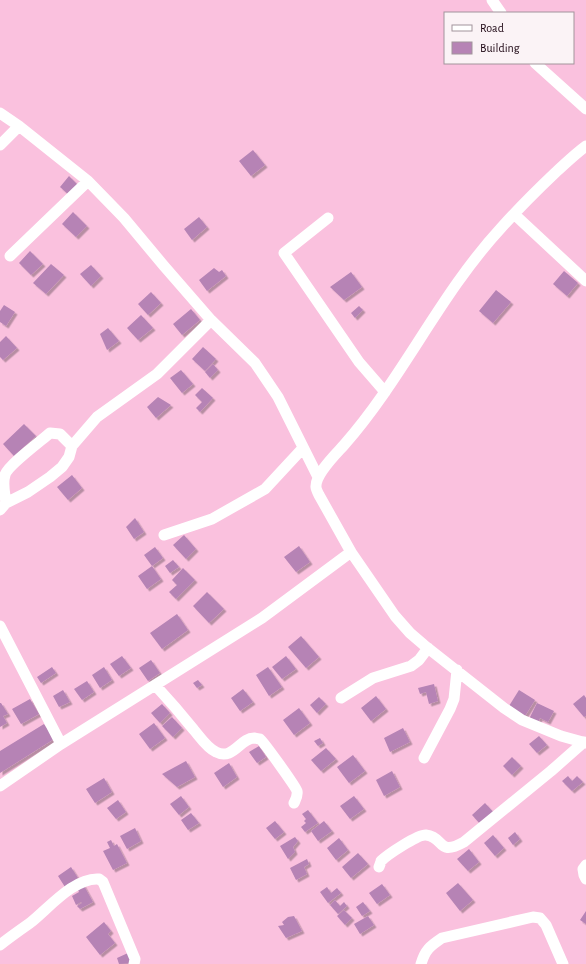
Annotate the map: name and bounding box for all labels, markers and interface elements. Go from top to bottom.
legend [444,12,574,64]
text: Road [480,22,504,34]
text: Building [480,42,520,54]

